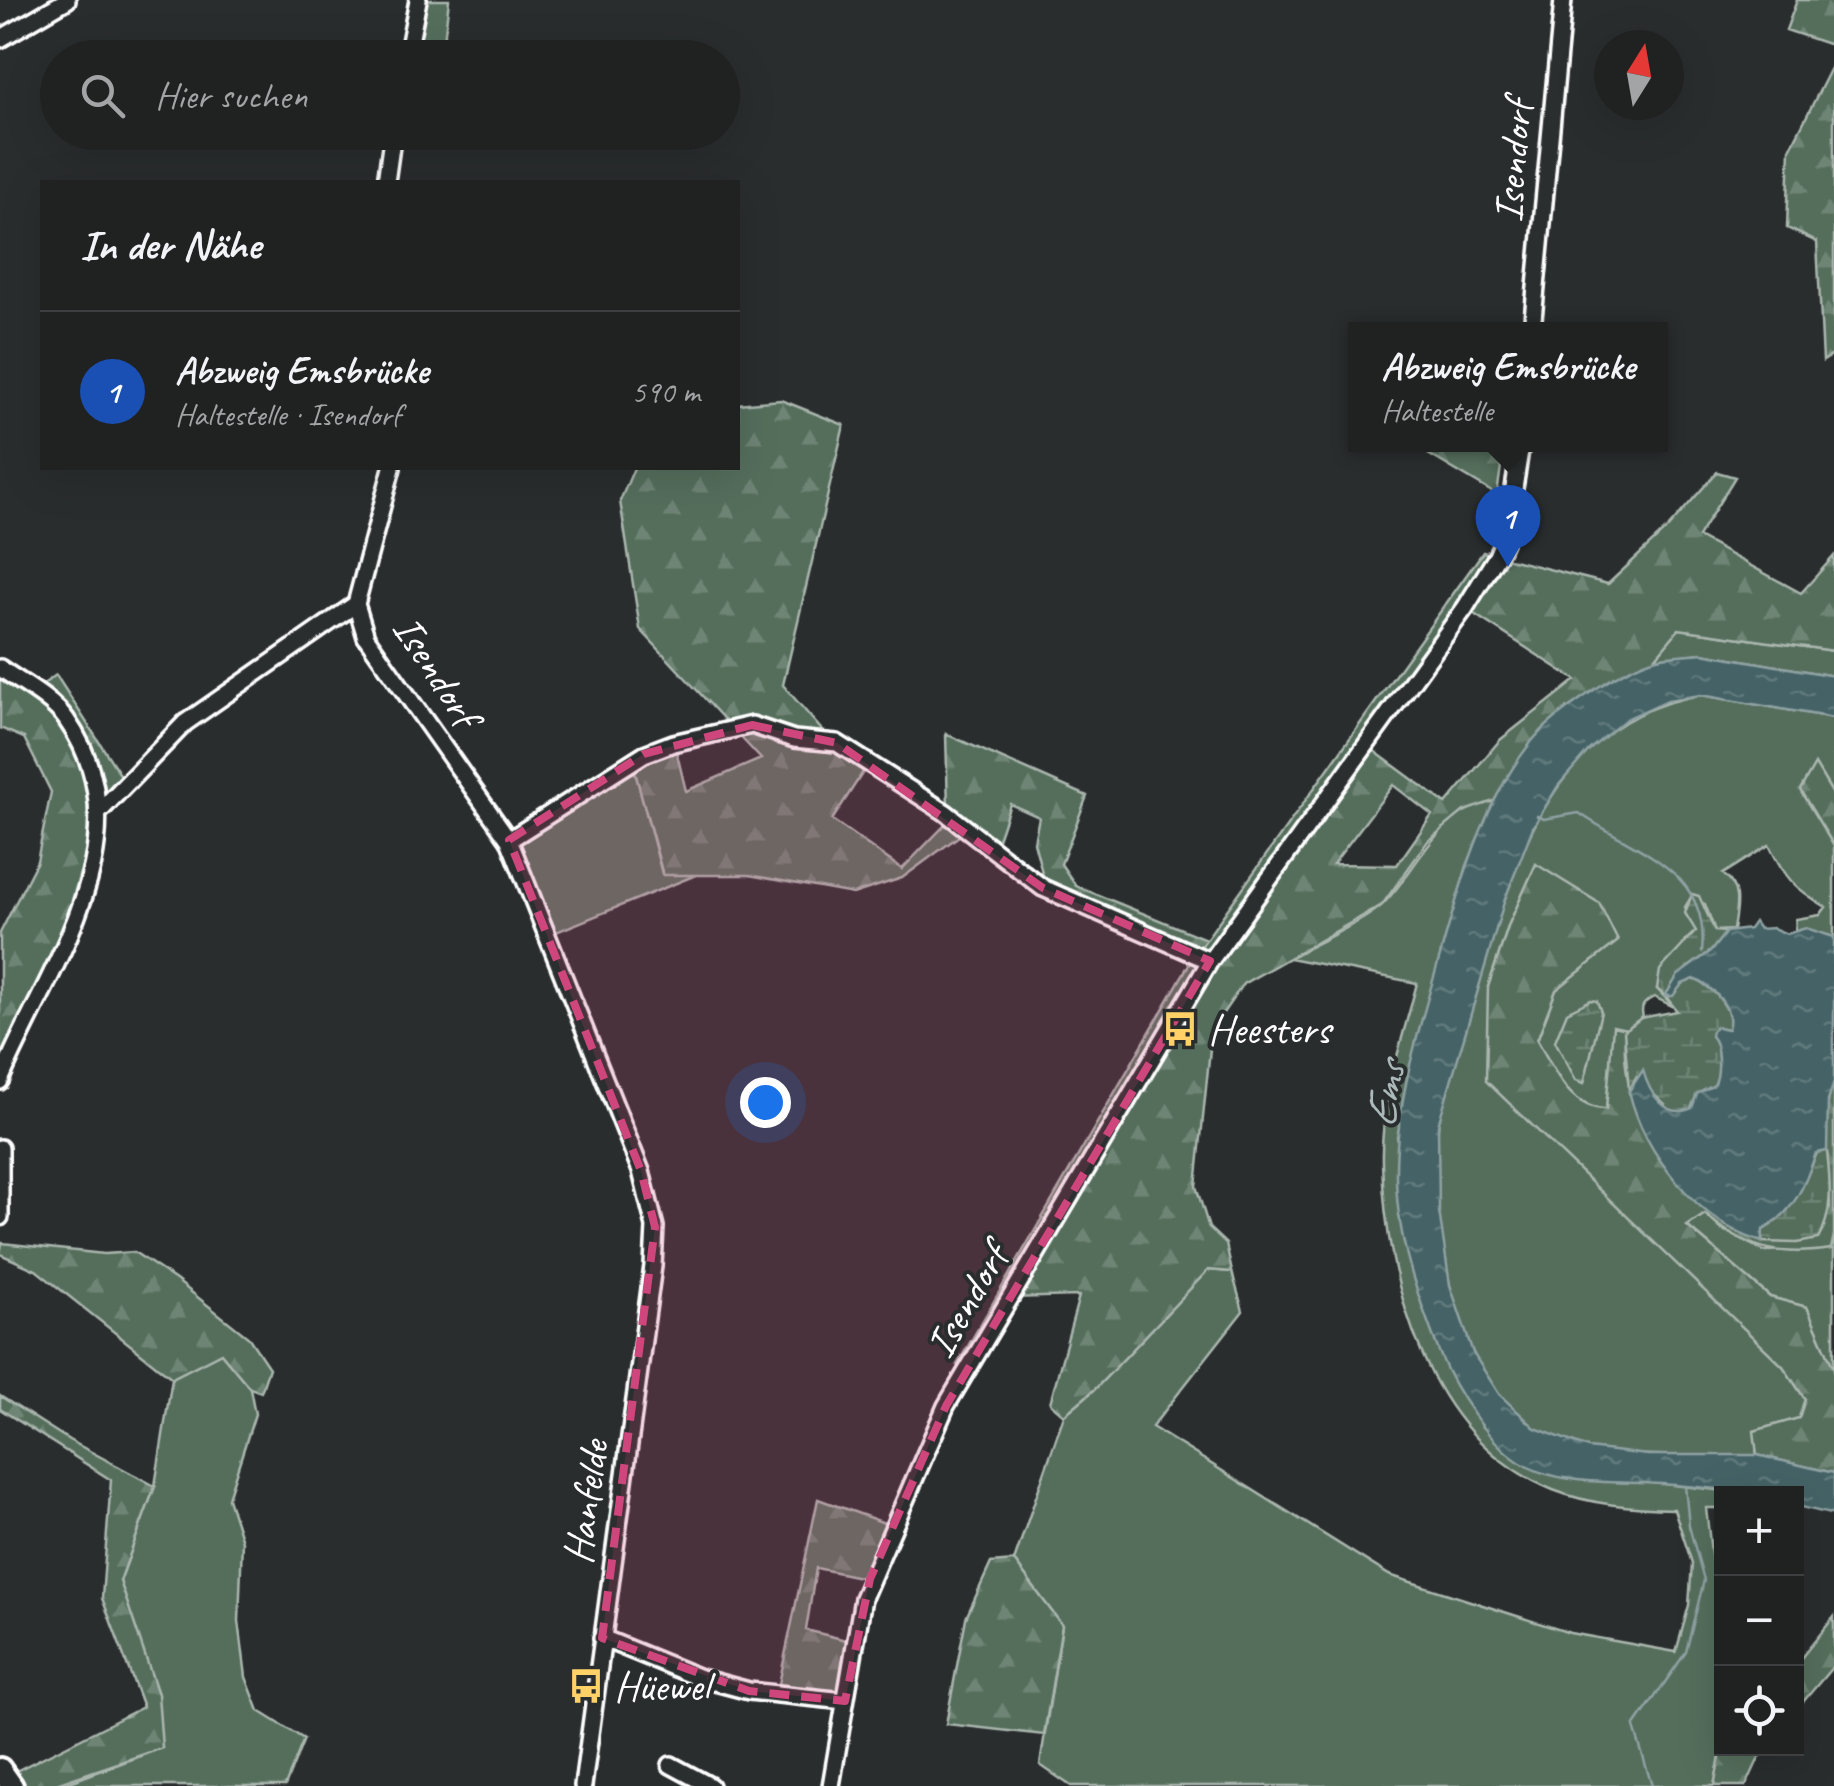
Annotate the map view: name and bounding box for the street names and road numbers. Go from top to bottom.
street label: Isendorf [1481,90,1545,224]
street label: Isendorf [381,605,496,743]
street label: Isendorf [914,1228,1024,1367]
street label: Hanfelde [551,1435,621,1567]

